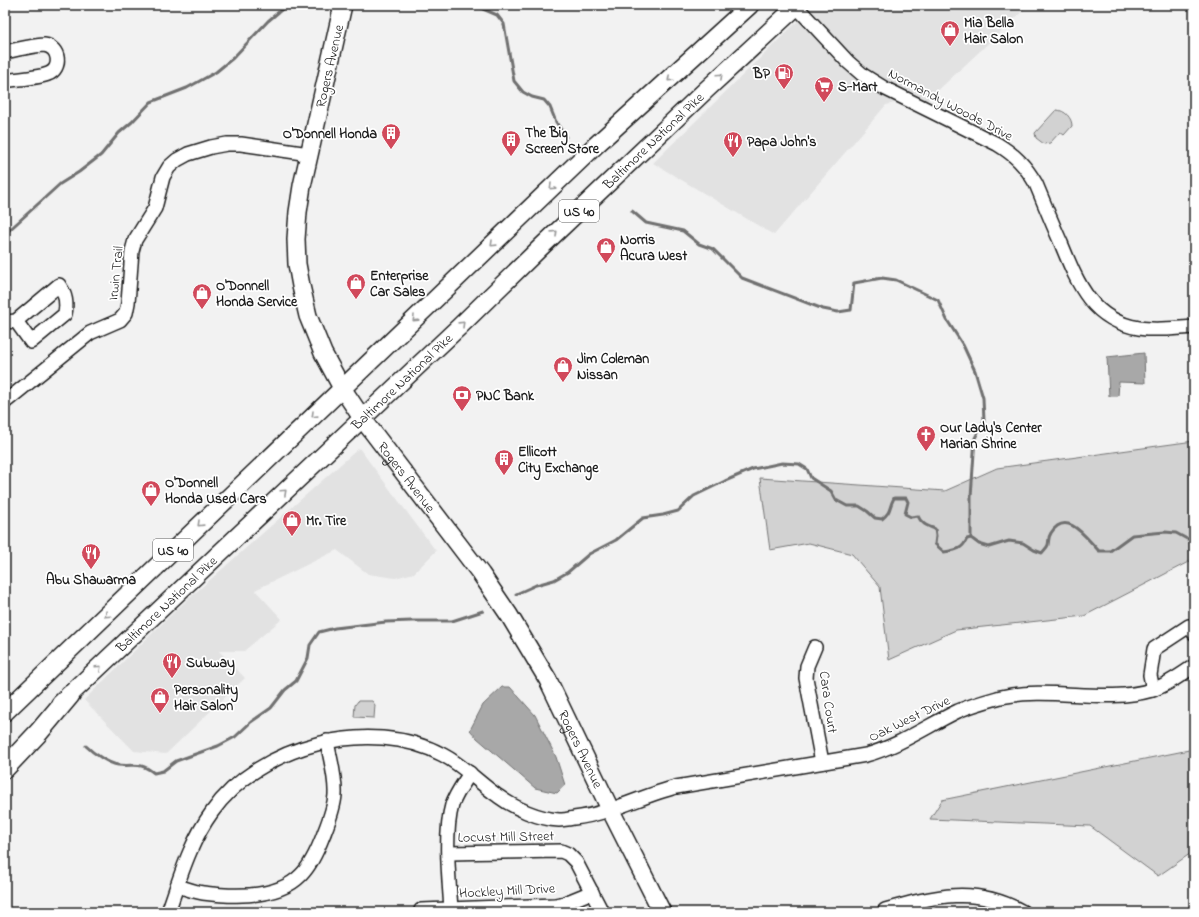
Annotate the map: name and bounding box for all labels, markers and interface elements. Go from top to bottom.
place label: Mia Bella Hair Salon [964,13,1023,50]
shop icon: Mia Bella Hair Salon [939,19,961,47]
street label: Rogers Avenue [311,22,351,110]
fuel station icon: BP [773,62,795,90]
street label: Normandy Woods Drive [884,63,1017,148]
place label: BP [752,64,771,85]
one-way arrow [667,74,675,82]
one-way arrow [715,74,723,81]
supermarket icon: S-Mart [813,75,835,103]
place label: S-Mart [838,77,878,98]
street label: Baltimore National Pike [598,88,710,196]
building icon: O'Donnell Honda [380,122,402,150]
place label: The Big Screen Store [525,123,600,160]
place label: O'Donnell Honda [283,124,377,145]
building icon: The Big Screen Store [500,129,522,157]
restaurant icon: Papa John's [722,130,744,158]
place label: Papa John's [747,132,816,153]
one-way arrow [550,182,557,189]
road number: US 40 [559,200,599,222]
place label: Norris Acura West [620,230,687,267]
one-way arrow [550,231,558,238]
shop icon: Norris Acura West [595,236,617,264]
one-way arrow [490,239,498,247]
street label: Irwin Trail [103,245,130,301]
place label: Enterprise Car Sales [370,266,429,303]
shop icon: Enterprise Car Sales [345,272,367,300]
place label: O'Donnell Honda Service [216,276,298,313]
shop icon: O'Donnell Honda Service [191,282,213,310]
one-way arrow [412,314,420,322]
one-way arrow [457,321,465,329]
street label: Baltimore National Pike [346,329,459,436]
place label: Jim Coleman Nissan [577,349,649,386]
shop icon: Jim Coleman Nissan [552,355,574,383]
bank icon: PNC Bank [451,384,473,412]
place label: PNC Bank [476,386,535,407]
one-way arrow [311,410,319,418]
place label: Our Lady's Center Marian Shrine [940,418,1042,455]
church icon: Our Lady's Center Marian Shrine [915,424,937,452]
street label: Rogers Avenue [372,438,440,518]
place label: Ellicott City Exchange [518,442,599,481]
building icon: Ellicott City Exchange [493,448,515,476]
place label: O'Donnell Honda Used Cars [165,473,267,510]
shop icon: O'Donnell Honda Used Cars [140,479,162,507]
one-way arrow [279,489,287,497]
shop icon: Mr. Tire [281,509,303,537]
place label: Mr. Tire [306,511,347,532]
one-way arrow [197,519,205,527]
road number: US 40 [153,539,193,561]
restaurant icon: Abu Shawarma [80,542,102,570]
street label: Baltimore National Pike [111,551,223,659]
place label: Abu Shawarma [46,570,137,591]
one-way arrow [104,610,112,618]
restaurant icon: Subway [161,651,183,679]
place label: Subway [186,653,235,676]
one-way arrow [94,666,101,673]
street label: Cara Court [813,670,842,735]
place label: Personality Hair Salon [174,680,238,717]
shop icon: Personality Hair Salon [149,686,171,714]
street label: Oak West Drive [865,690,954,748]
street label: Rogers Avenue [552,707,608,793]
street label: Locust Mill Street [458,826,555,849]
street label: Hockley Mill Drive [459,878,556,905]

